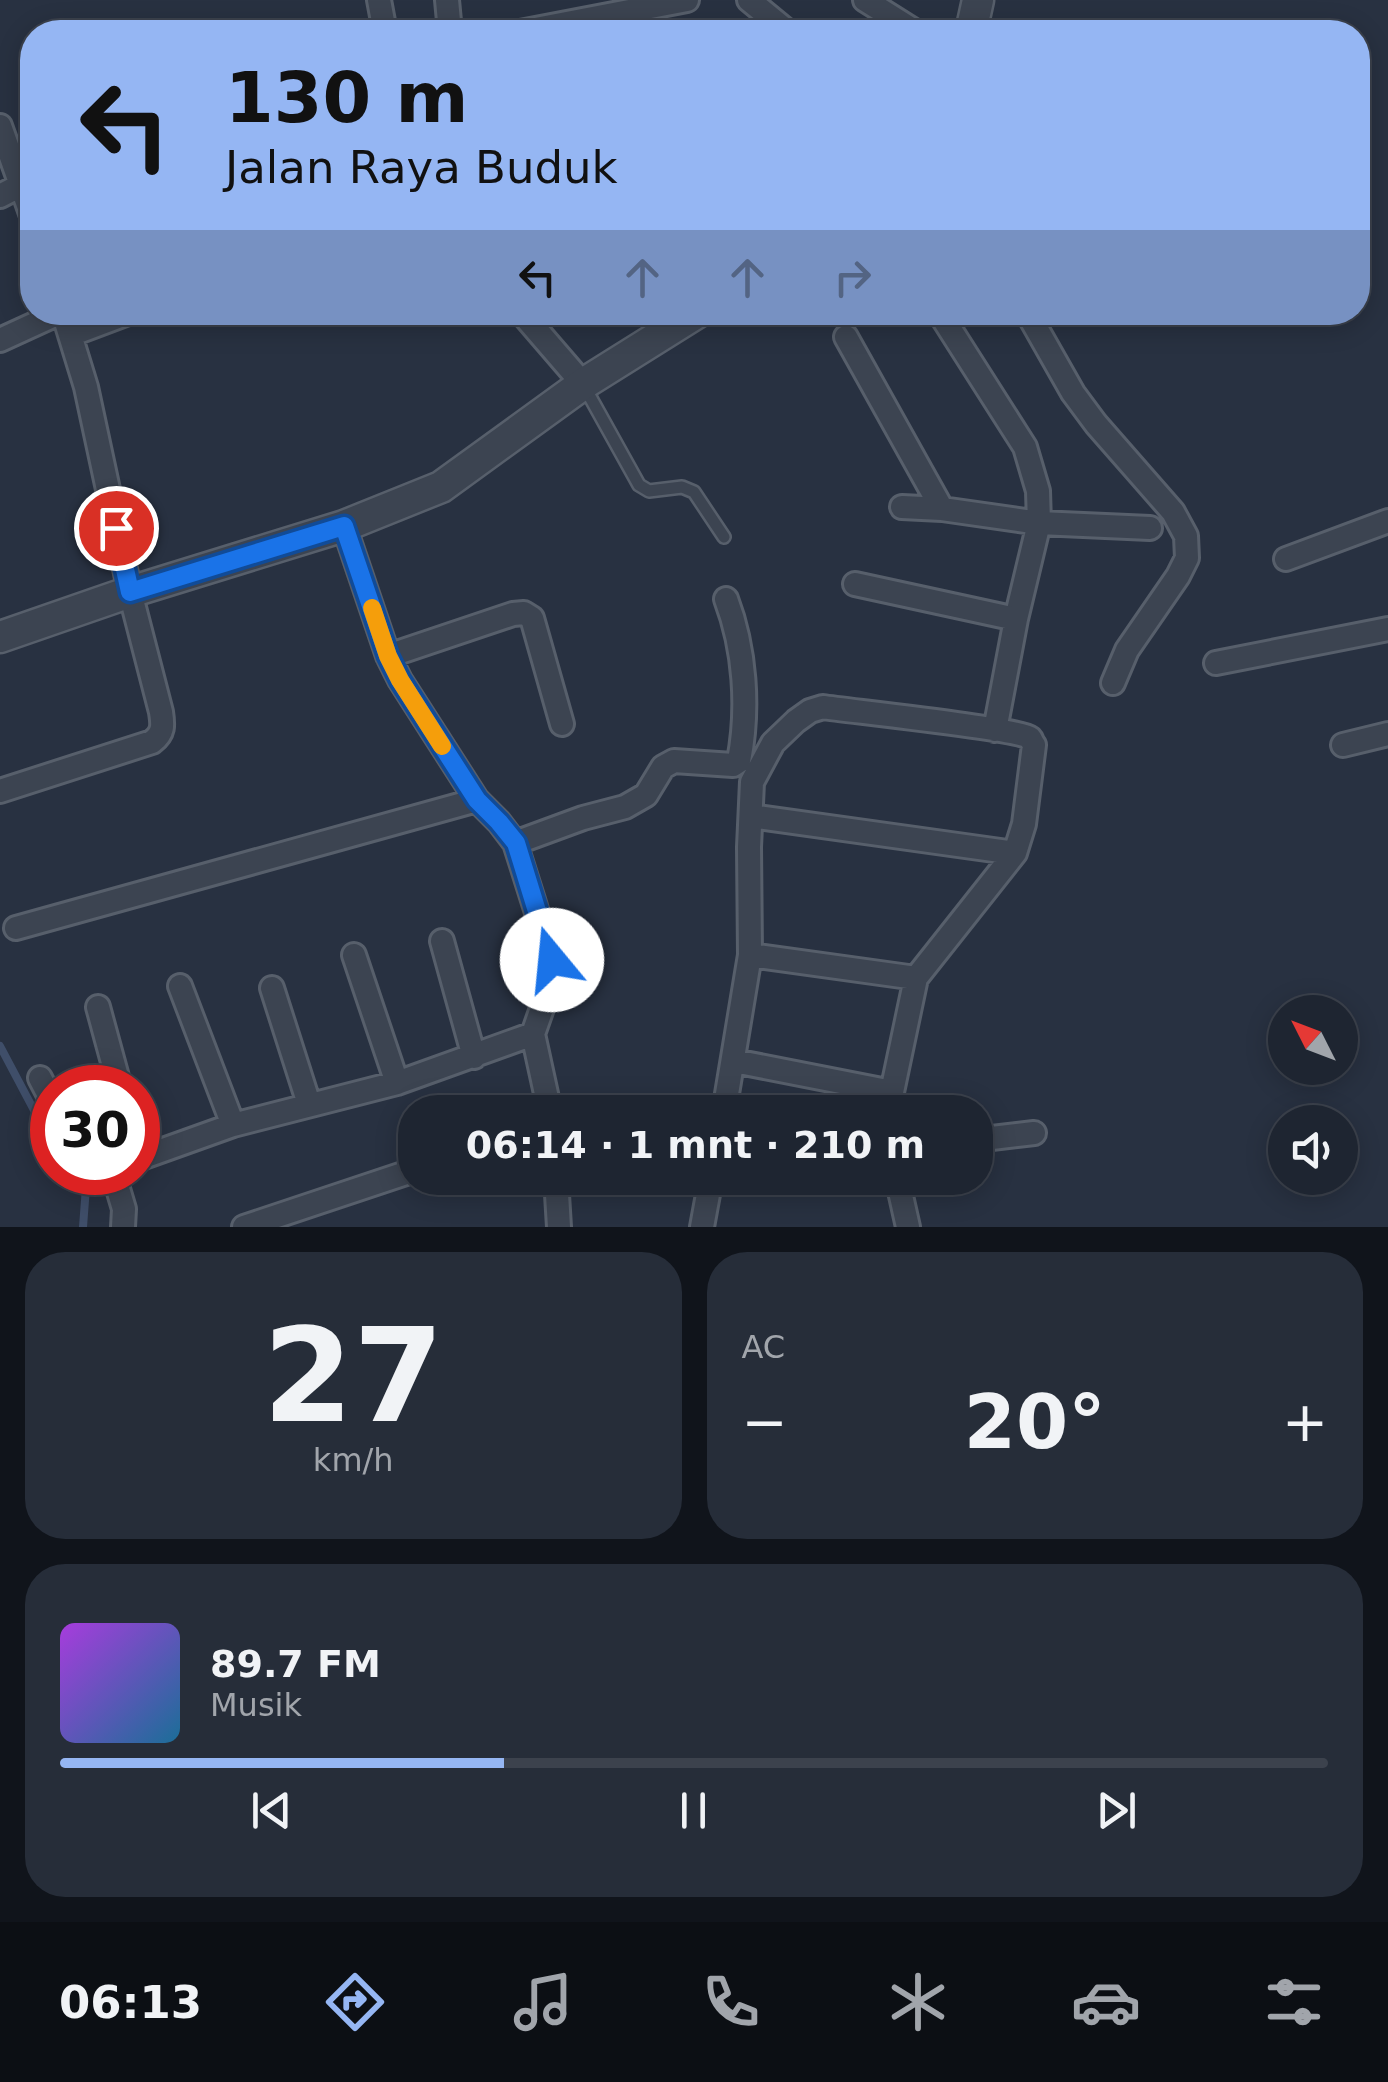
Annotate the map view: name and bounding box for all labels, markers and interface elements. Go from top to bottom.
text: 130 m [225,57,468,139]
icon: left [60,60,190,190]
text: Jalan Raya Buduk [225,141,618,194]
icon: left [510,250,565,305]
icon: ahead [615,250,670,305]
icon: ahead [720,250,775,305]
icon: right [825,250,880,305]
pin [74,486,159,571]
icon: arrive [89,501,144,556]
position arrow [500,908,604,1012]
north arrow [1268,995,1358,1085]
map controls [1268,995,1358,1195]
speed limit sign: 30 [30,1065,160,1195]
button: sound [1268,1105,1358,1195]
text: 06:14 · 1 mnt · 210 m [466,1123,925,1167]
text: 27 [263,1300,444,1452]
text: AC [742,1328,785,1366]
text: 20° [964,1378,1106,1466]
text: − [742,1390,788,1454]
text: + [1282,1390,1328,1454]
text: km/h [313,1441,394,1479]
text: 89.7 FM [210,1642,381,1686]
text: Musik [210,1686,302,1724]
icon: previous [244,1783,299,1838]
icon: pause [666,1783,721,1838]
icon: next [1089,1783,1144,1838]
icon: directions [320,1967,390,2037]
icon: music [508,1967,578,2037]
icon: phone [696,1967,766,2037]
icon: climate [883,1967,953,2037]
icon: car [1071,1967,1141,2037]
icon: filters [1259,1967,1329,2037]
text: 06:13 [59,1976,202,2029]

